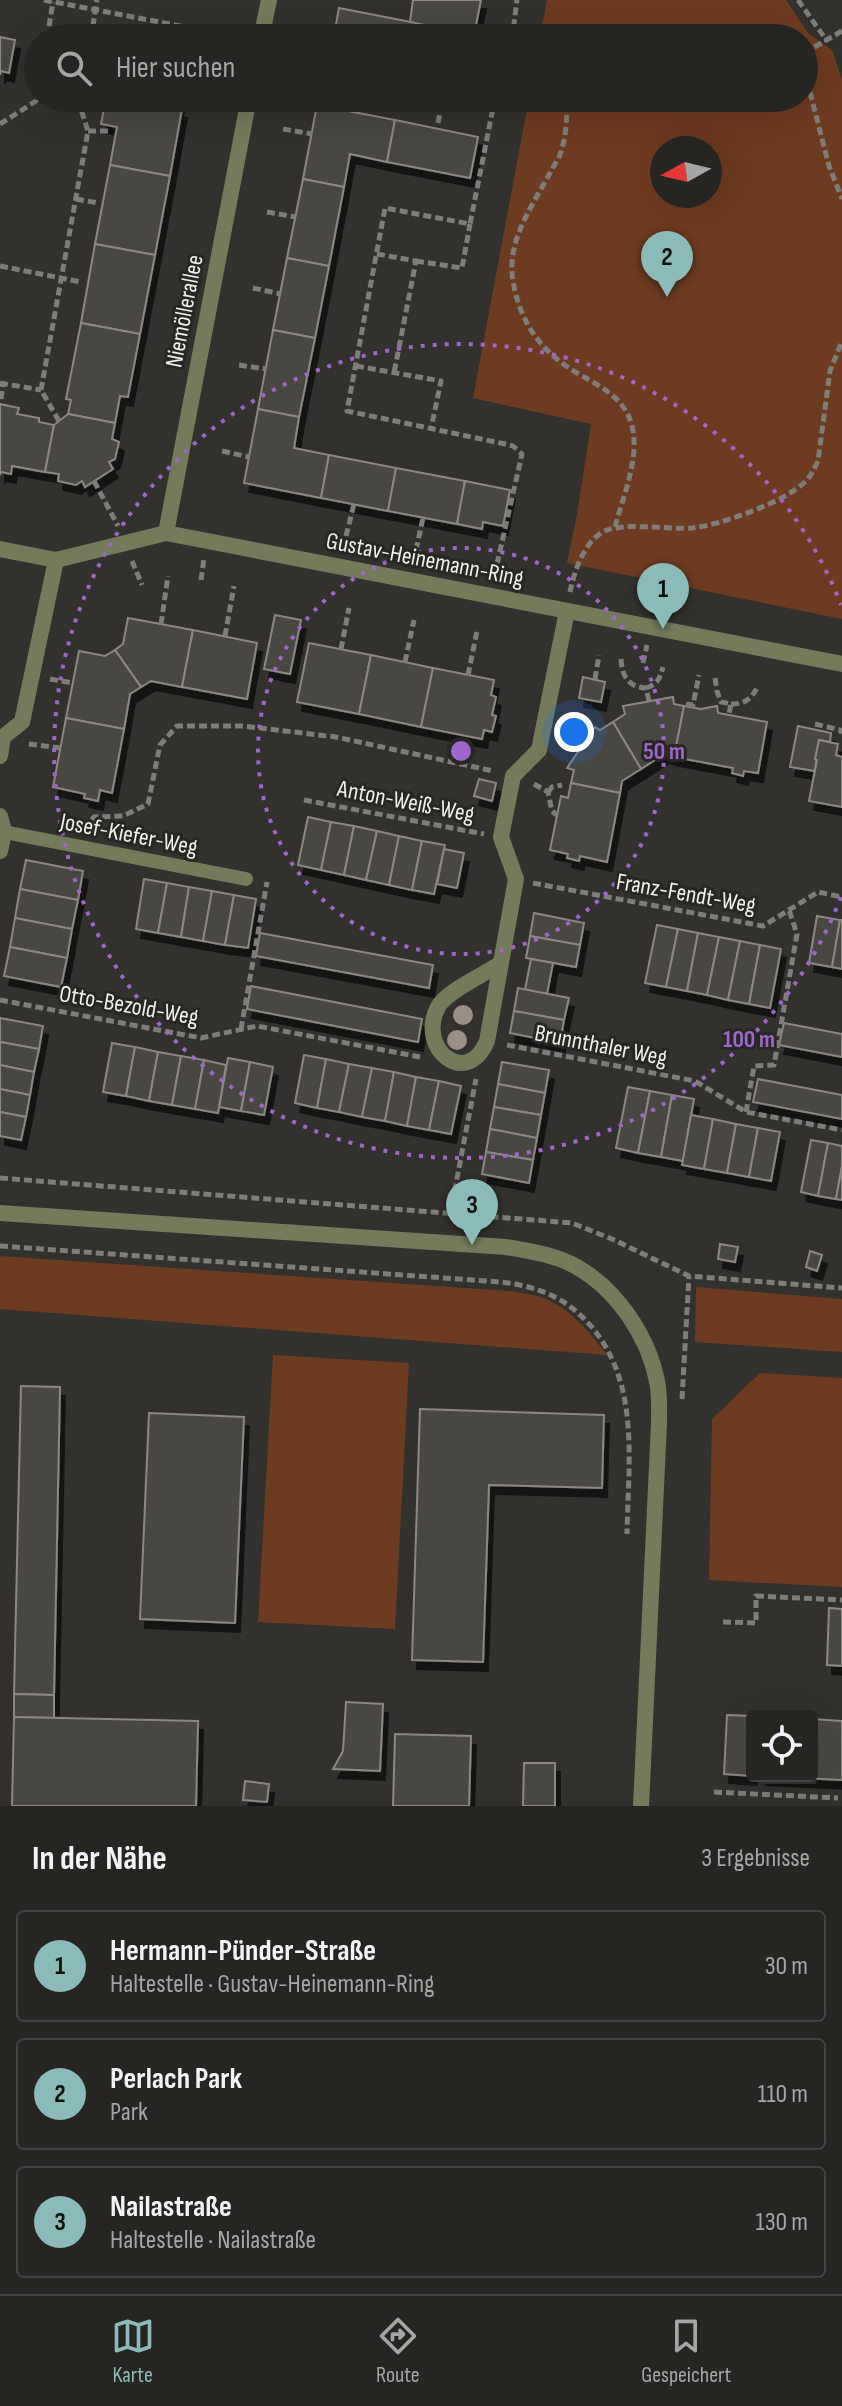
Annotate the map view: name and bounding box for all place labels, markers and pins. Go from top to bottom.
pin: 2 [641,231,693,297]
pin: 1 [637,563,689,629]
centre of rings [447,737,475,765]
pin: 3 [446,1179,498,1245]

